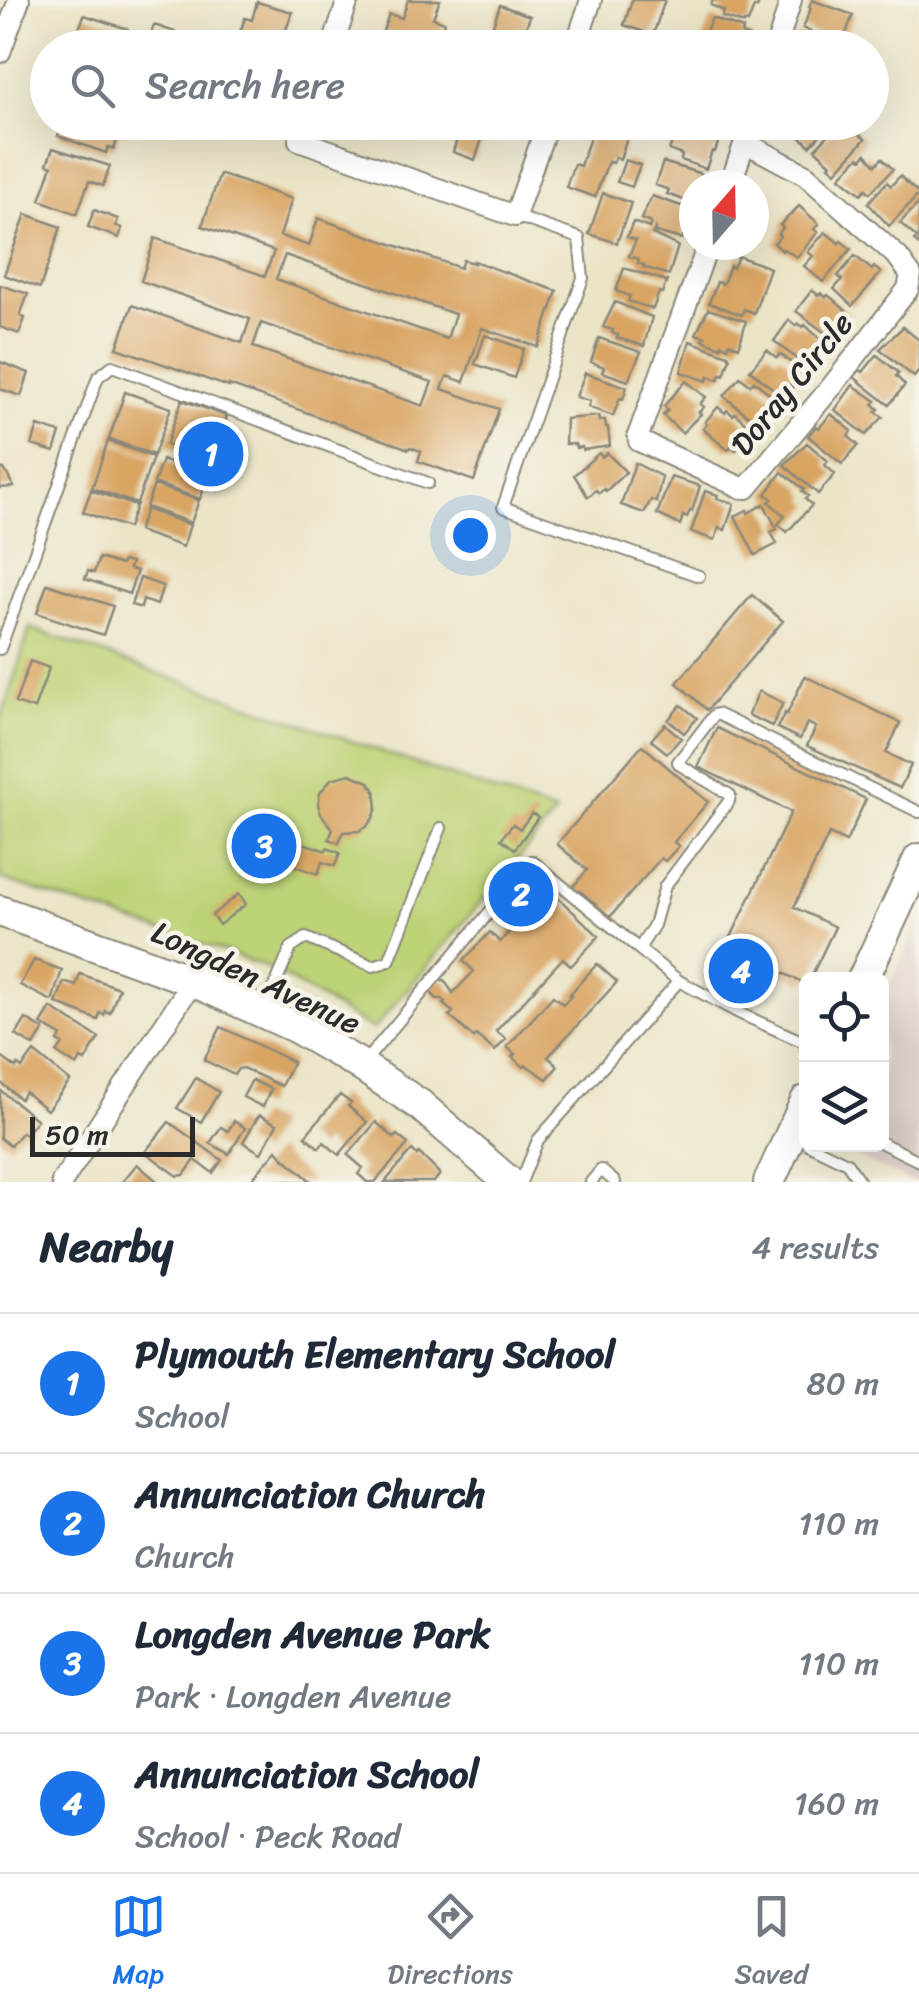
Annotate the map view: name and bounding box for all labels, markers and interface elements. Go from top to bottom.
search box [30,30,889,140]
text: Search here [145,52,345,119]
icon: search [65,58,120,113]
north arrow [679,170,769,260]
street label: Doray Circle [715,299,869,469]
pin: 1 [178,416,244,492]
your location [445,510,496,561]
pin: 3 [232,808,296,884]
pin: 2 [488,856,554,932]
street label: Longden Avenue [142,904,370,1052]
pin: 4 [708,934,774,1008]
map controls [799,972,889,1152]
button: locate [799,972,889,1062]
button: layers [799,1062,889,1152]
text: 50 m [45,1110,109,1159]
scale bar [30,1112,195,1156]
text: Nearby [40,1210,173,1284]
text: 4 results [751,1219,879,1276]
text: Plymouth Elementary School [135,1321,615,1388]
text: 1 [66,1355,79,1412]
text: 80 m [807,1355,879,1412]
text: School [135,1388,229,1445]
text: Annunciation Church [135,1461,486,1528]
text: 2 [63,1495,82,1552]
text: 110 m [798,1495,879,1552]
text: Church [135,1528,235,1585]
text: Longden Avenue Park [135,1601,491,1668]
text: 3 [64,1635,81,1692]
text: 110 m [798,1635,879,1692]
text: Park · Longden Avenue [135,1668,451,1725]
text: Annunciation School [135,1741,479,1808]
text: 4 [62,1775,83,1832]
text: 160 m [794,1775,879,1832]
text: School · Peck Road [135,1808,400,1865]
tab: Map [111,1889,166,1998]
tab: Directions [387,1889,513,1998]
tab: Saved [734,1889,808,1998]

